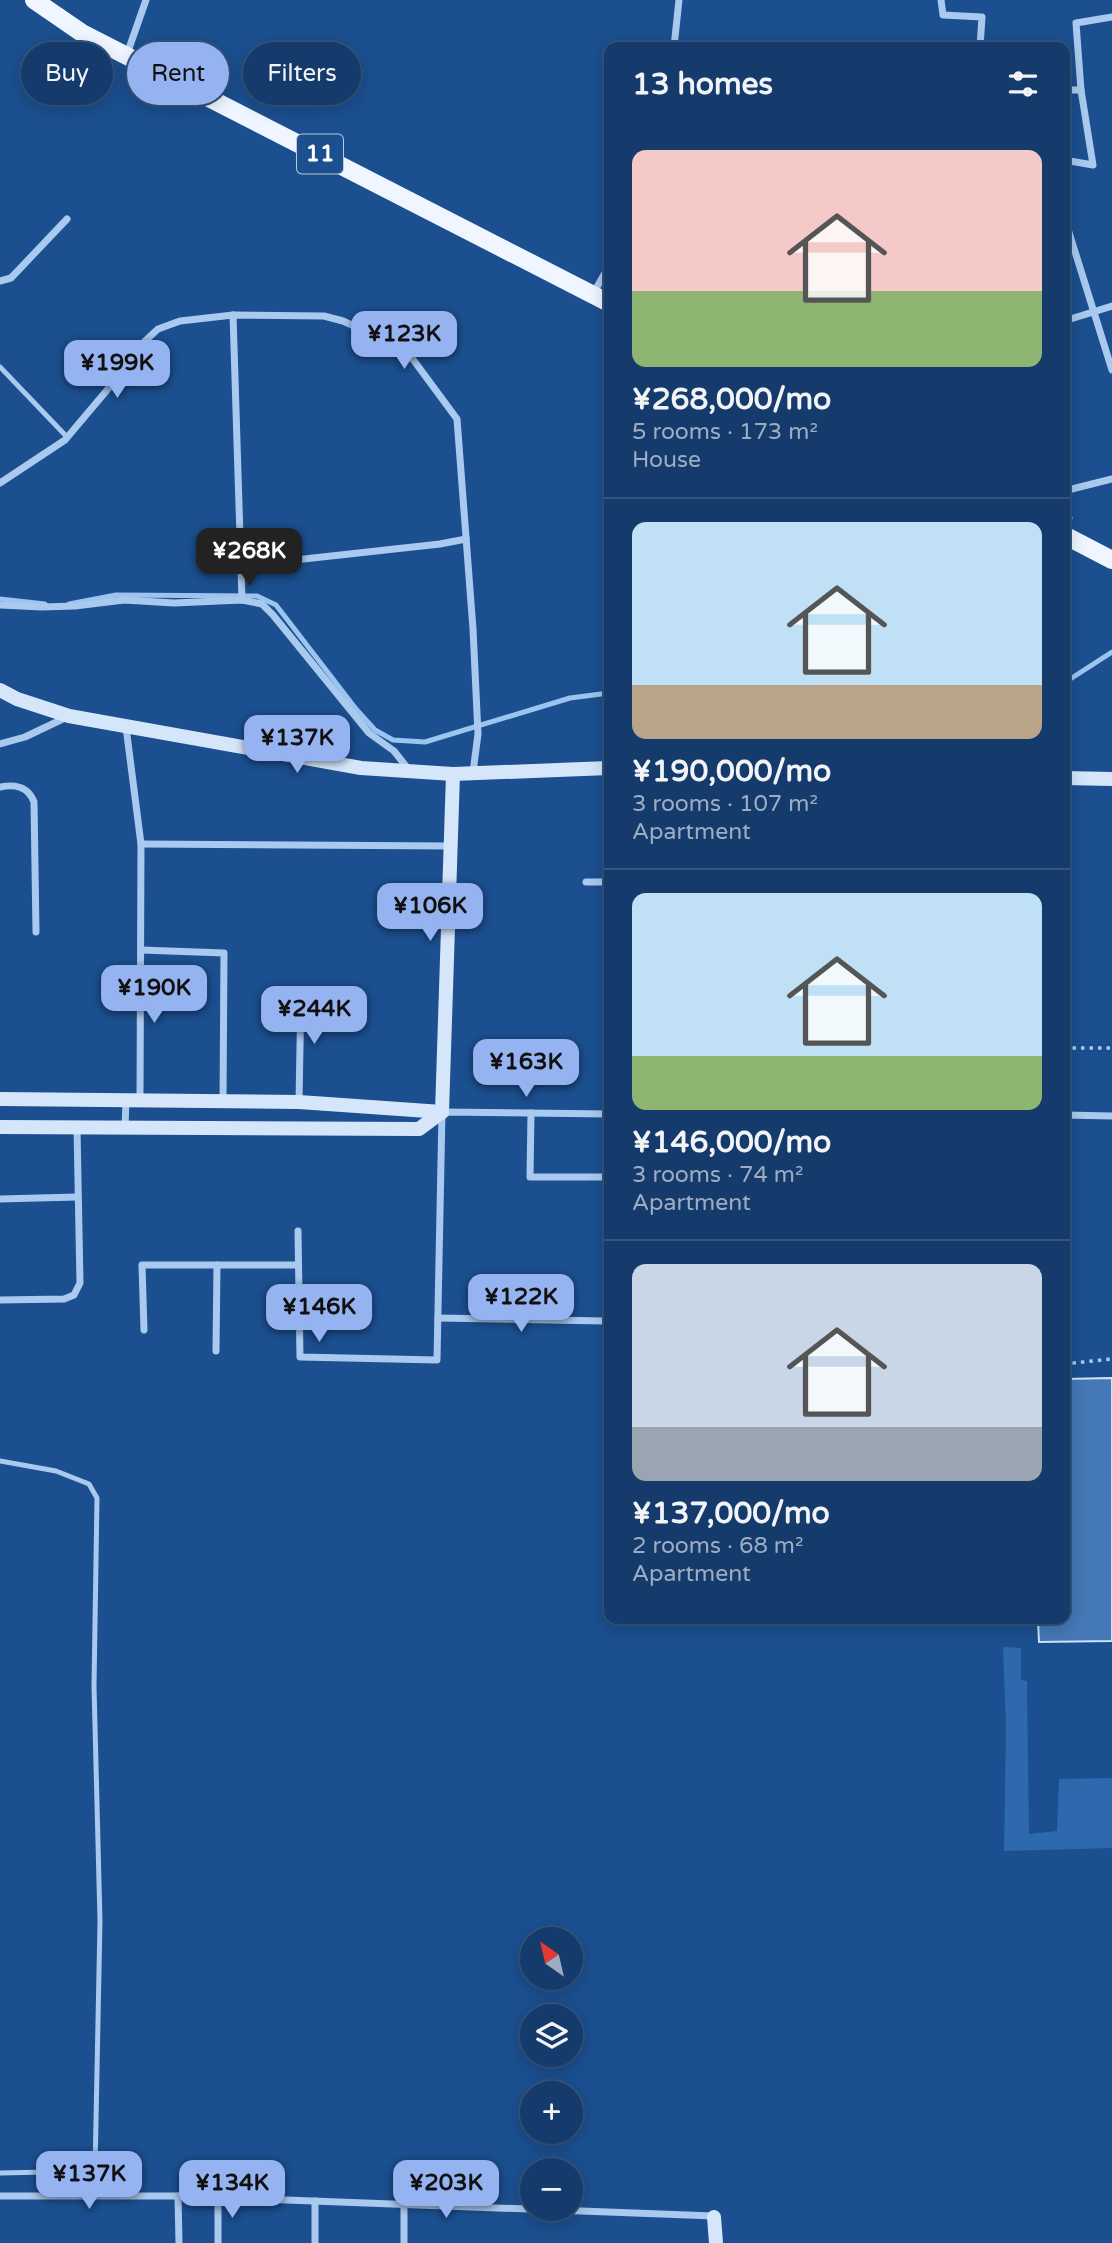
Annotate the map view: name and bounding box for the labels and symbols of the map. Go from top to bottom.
road number: 11 [297,134,343,174]
pin: ¥123K [355,312,453,371]
pin: ¥199K [68,340,166,400]
pin: ¥268K [200,528,298,588]
pin: ¥137K [248,716,346,775]
pin: ¥106K [381,884,479,943]
pin: ¥190K [105,965,203,1025]
pin: ¥244K [265,986,363,1046]
pin: ¥163K [477,1040,575,1099]
pin: ¥122K [472,1274,570,1334]
pin: ¥146K [270,1284,368,1344]
north arrow [520,1927,583,1990]
pin: ¥137K [40,2152,138,2211]
pin: ¥134K [183,2160,281,2220]
pin: ¥203K [397,2160,495,2220]

